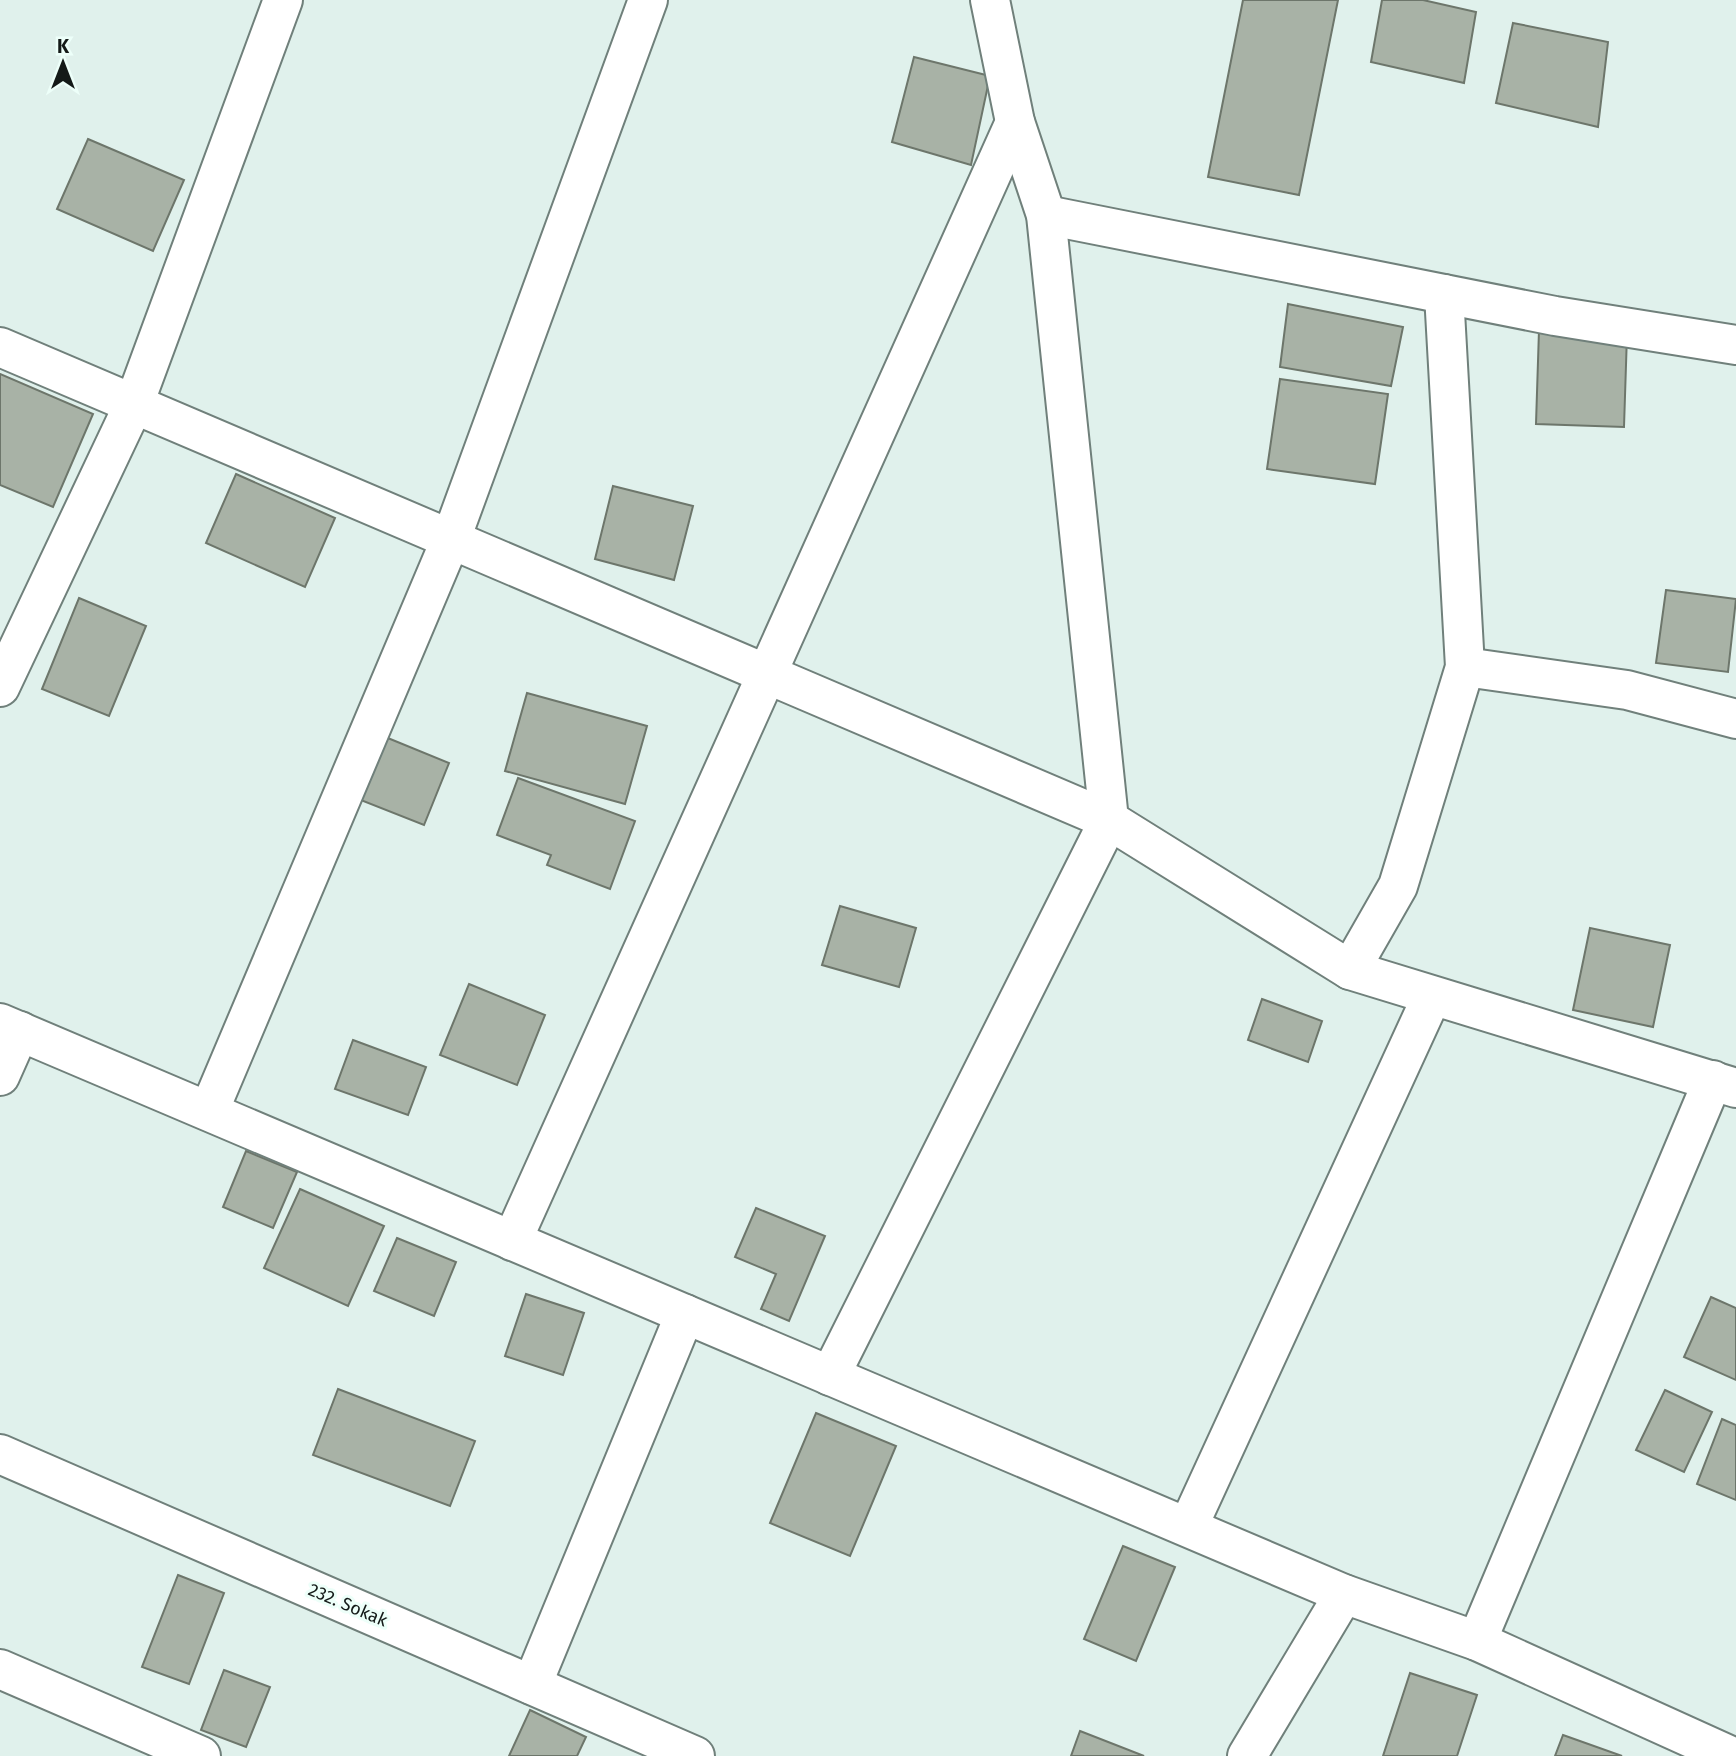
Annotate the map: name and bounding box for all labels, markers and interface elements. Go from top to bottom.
north arrow [28,28,98,98]
text: K [57,35,70,58]
street label: 232. Sokak [305,1578,392,1632]

